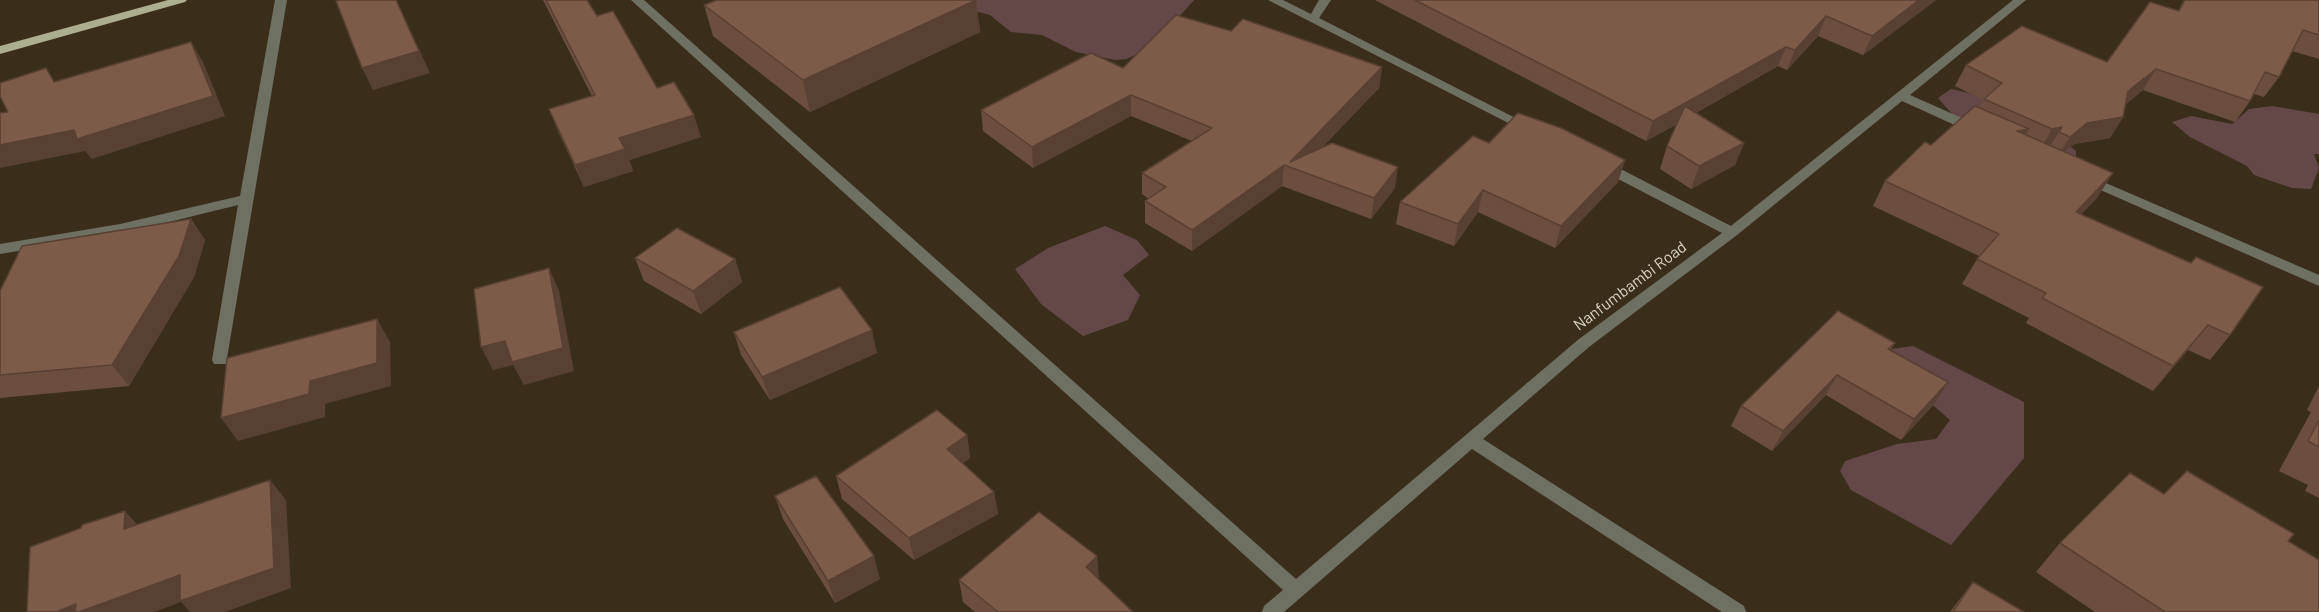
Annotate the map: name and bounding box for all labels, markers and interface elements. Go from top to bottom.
street label: Nanfumbambi Road [1570,237,1690,335]

